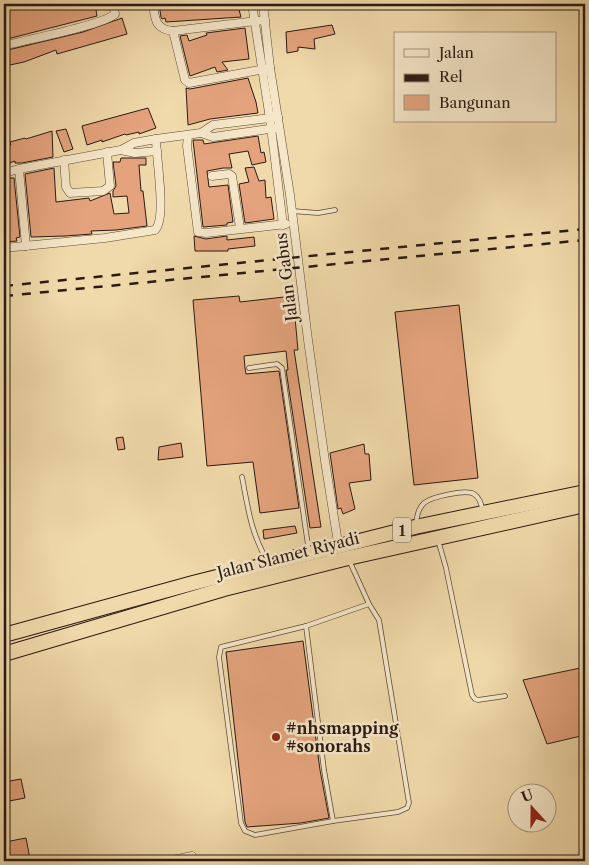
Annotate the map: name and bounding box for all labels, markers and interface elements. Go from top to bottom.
legend [394,32,556,122]
text: Jalan [437,43,474,62]
text: Rel [439,67,463,86]
text: Bangunan [439,93,511,112]
street label: Jalan Gabus [271,232,302,325]
road number: 1 [393,518,411,542]
street label: Jalan Slamet Riyadi [212,528,361,583]
place label: #nhsmapping #sonorahs [286,718,399,756]
marker: #nhsmapping #sonorahs [270,731,282,743]
north arrow [506,782,556,832]
text: U [519,785,536,806]

